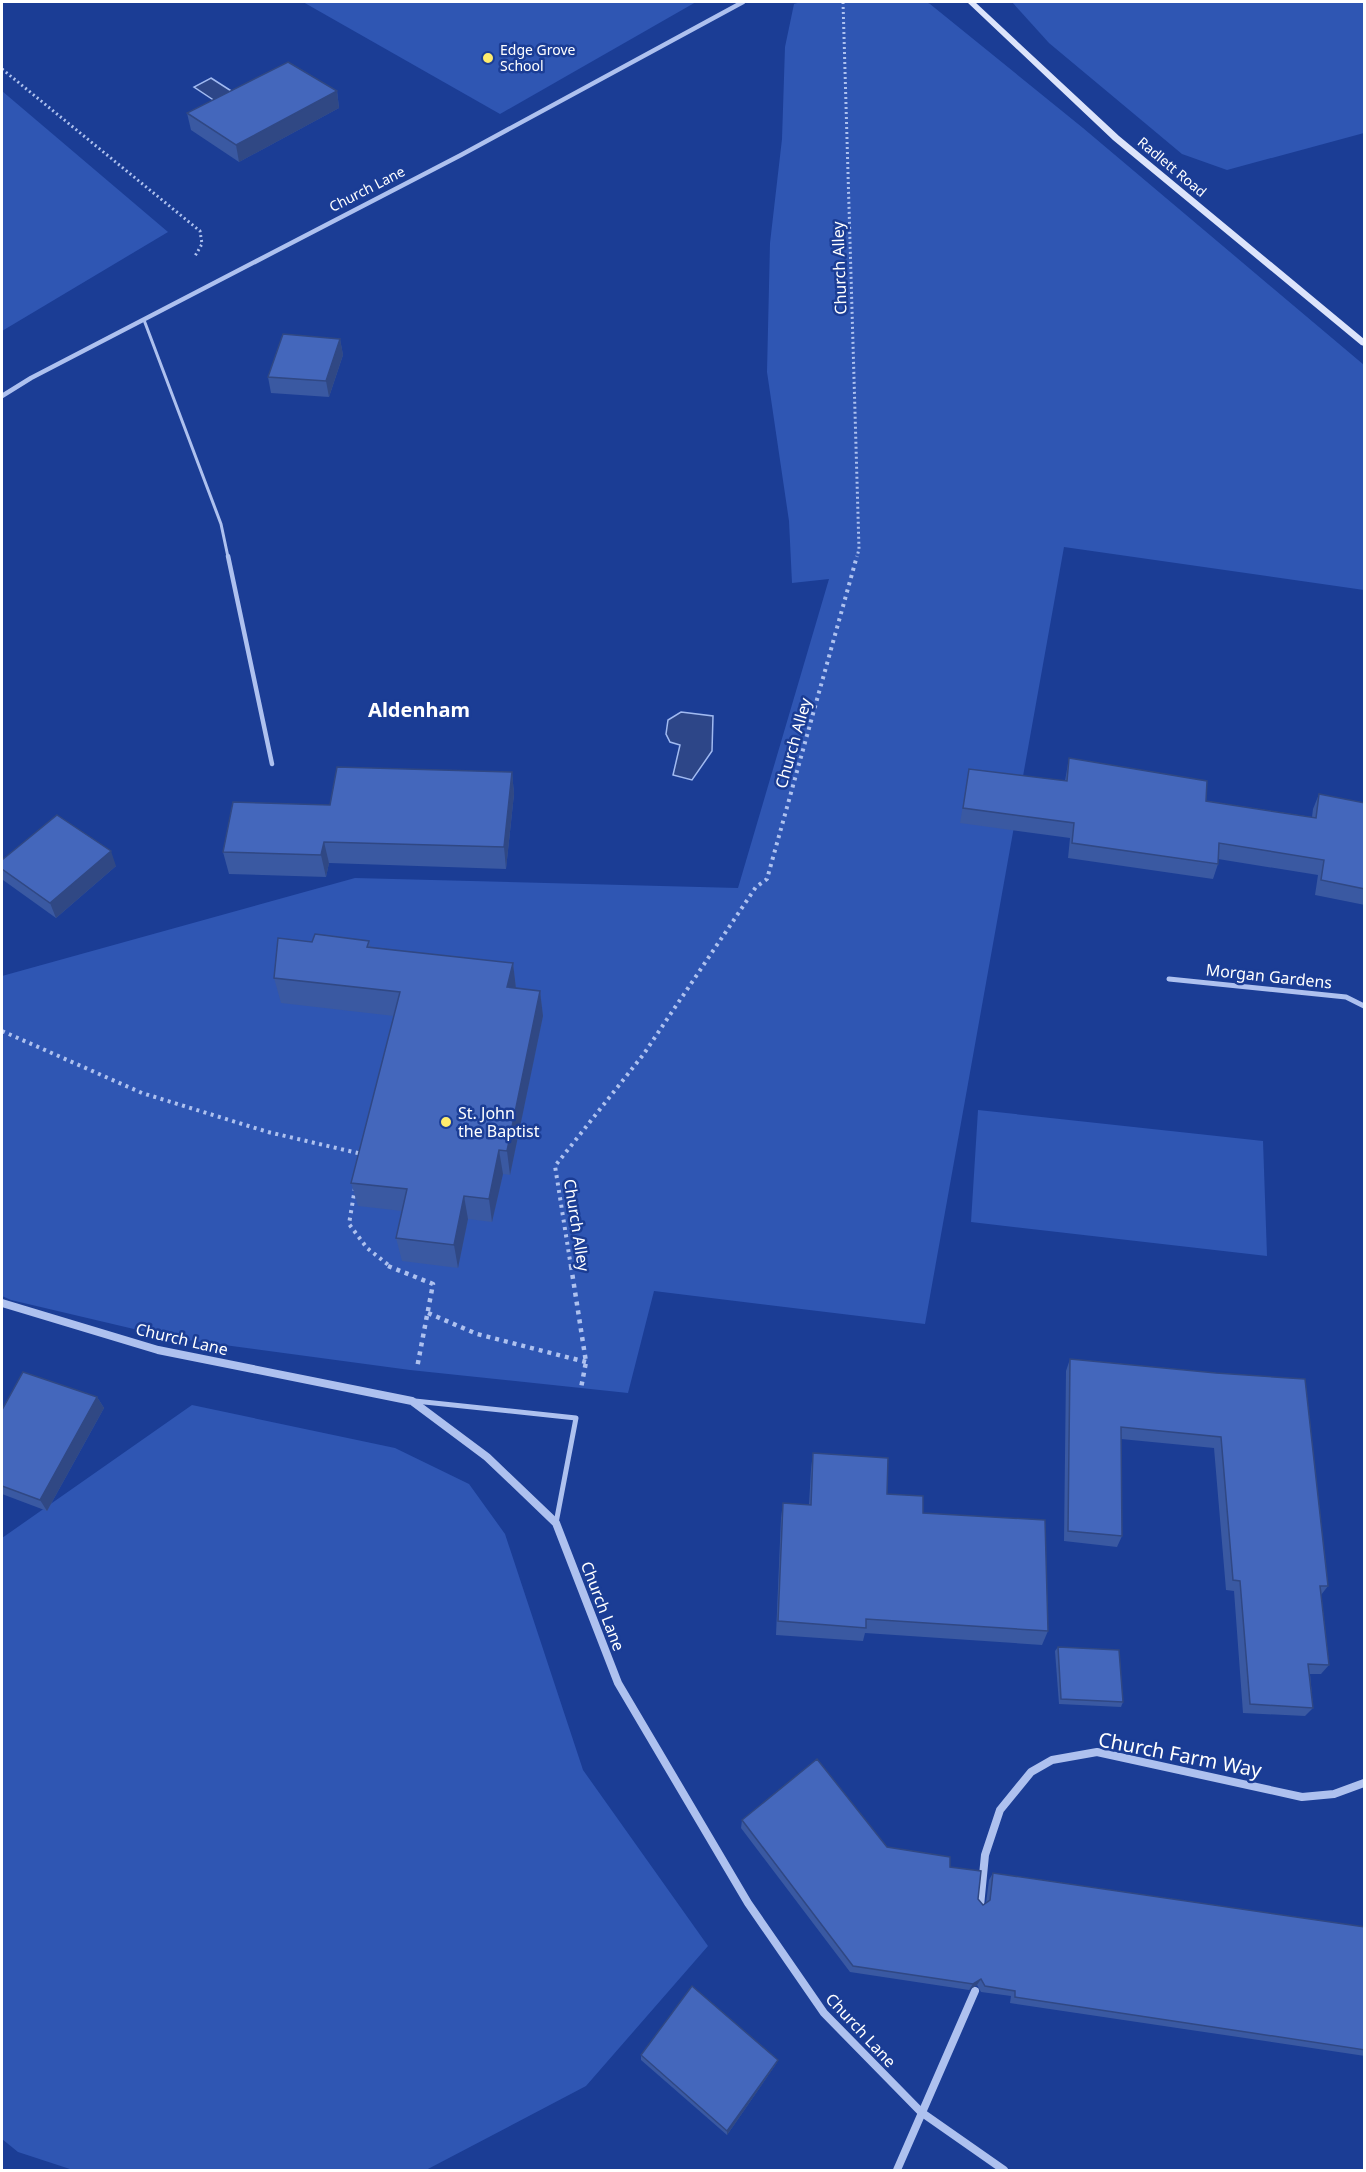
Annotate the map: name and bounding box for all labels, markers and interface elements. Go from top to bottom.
place label: Edge Grove School [500,40,576,75]
marker: Edge Grove School [481,51,495,65]
street label: Radlett Road [1134,132,1211,201]
street label: Church Lane [326,161,408,216]
street label: Church Alley [826,220,852,315]
street label: Church Alley [770,694,817,791]
district label: Aldenham [368,696,470,723]
street label: Morgan Gardens [1205,958,1333,994]
place label: St. John the Baptist [458,1102,540,1142]
marker: St. John the Baptist [439,1115,453,1129]
street label: Church Alley [559,1177,595,1274]
street label: Church Lane [134,1318,230,1360]
street label: Church Lane [576,1558,630,1654]
street label: Church Farm Way [1096,1725,1265,1784]
street label: Church Lane [821,1988,901,2072]

